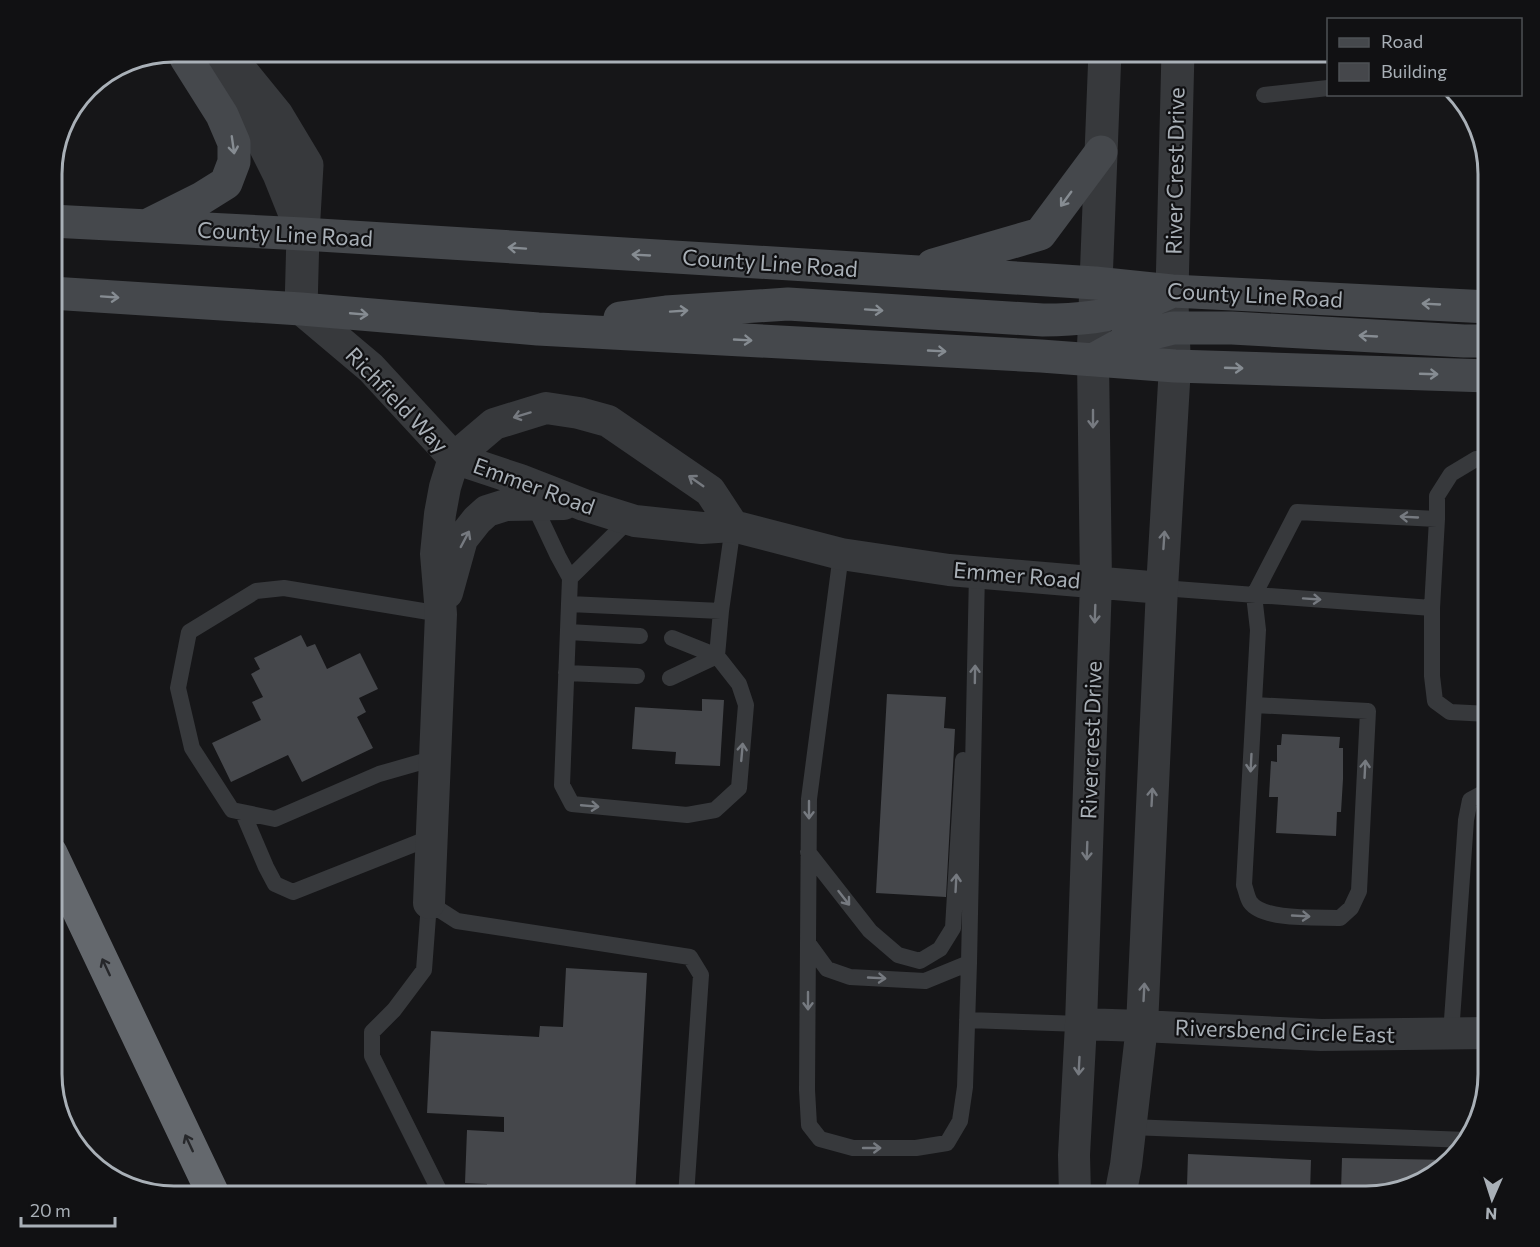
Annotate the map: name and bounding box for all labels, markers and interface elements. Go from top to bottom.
legend [1327,18,1522,96]
text: Road [1381,30,1423,52]
text: Building [1381,60,1447,82]
street label: River Crest Drive [1160,87,1189,255]
one-way arrow [227,135,238,154]
one-way arrow [1060,190,1072,206]
street label: County Line Road [197,215,374,252]
one-way arrow [508,242,528,253]
street label: County Line Road [681,243,859,282]
one-way arrow [631,250,651,261]
street label: County Line Road [1167,276,1344,313]
one-way arrow [99,291,119,302]
one-way arrow [1421,298,1441,309]
one-way arrow [863,304,883,315]
one-way arrow [668,305,688,316]
one-way arrow [349,308,369,319]
one-way arrow [1358,330,1378,341]
one-way arrow [732,334,752,345]
street label: Richfield Way [340,341,454,458]
one-way arrow [927,345,947,356]
one-way arrow [1223,362,1243,373]
one-way arrow [1418,369,1438,380]
one-way arrow [1087,408,1099,428]
one-way arrow [513,410,532,421]
street label: Emmer Road [470,451,599,520]
one-way arrow [688,475,705,487]
one-way arrow [1400,512,1420,523]
one-way arrow [459,530,471,548]
one-way arrow [1159,530,1170,550]
street label: Emmer Road [952,555,1082,594]
one-way arrow [1302,594,1321,605]
one-way arrow [1089,603,1101,623]
street label: Rivercrest Drive [1074,660,1107,820]
one-way arrow [969,664,981,684]
one-way arrow [737,743,748,763]
one-way arrow [1245,753,1256,773]
one-way arrow [1359,759,1370,779]
one-way arrow [1147,788,1158,808]
one-way arrow [803,800,815,820]
one-way arrow [580,801,599,812]
one-way arrow [1081,840,1092,860]
one-way arrow [950,873,961,893]
one-way arrow [838,889,851,905]
one-way arrow [1291,911,1311,922]
one-way arrow [99,958,111,976]
one-way arrow [867,973,887,984]
one-way arrow [1138,983,1149,1003]
one-way arrow [802,991,814,1011]
street label: Riversbend Circle East [1174,1013,1396,1048]
one-way arrow [1073,1056,1084,1076]
one-way arrow [183,1135,195,1153]
one-way arrow [862,1142,882,1154]
north arrow [1462,1169,1522,1229]
scale bar [21,1190,116,1228]
text: 20 m [30,1199,71,1221]
text: N [1485,1205,1498,1224]

